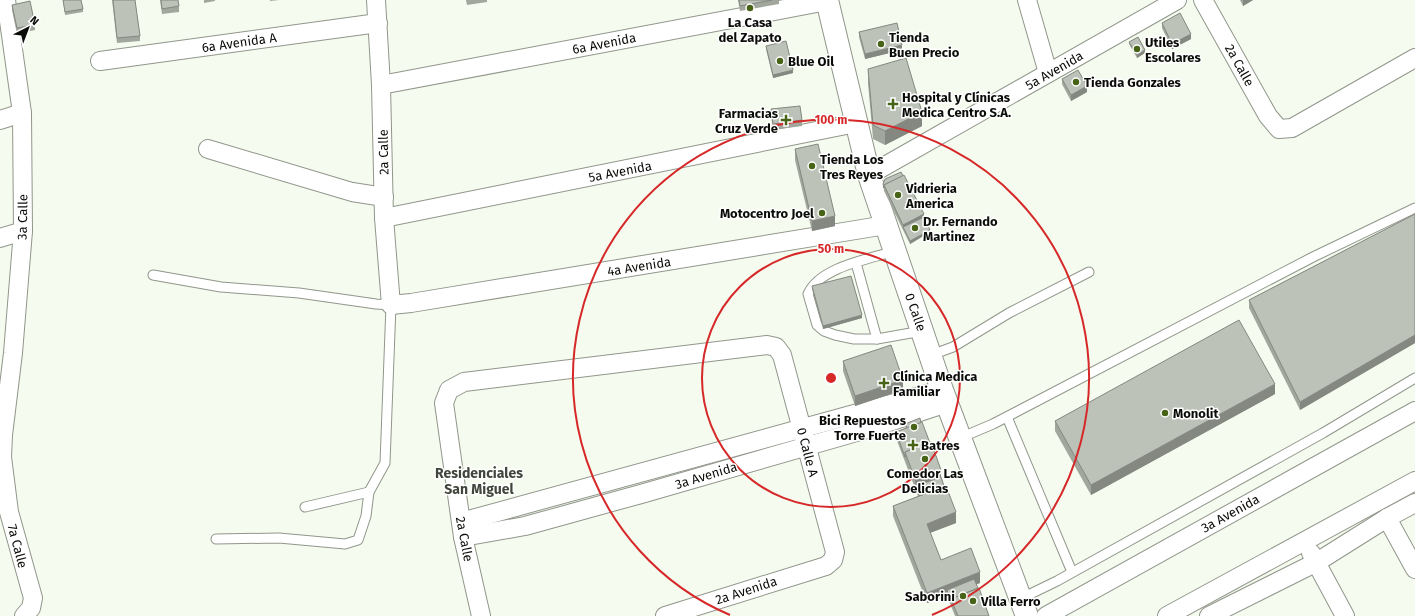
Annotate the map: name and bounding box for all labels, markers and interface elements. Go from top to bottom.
marker: La Casa del Zapato [745,3,755,13]
north arrow [8,8,48,48]
text: N [27,14,41,28]
place label: La Casa del Zapato [718,15,782,45]
street label: 6a Avenida A [201,30,278,55]
street label: 6a Avenida [571,30,637,57]
place label: Tienda Buen Precio [889,30,960,60]
place label: Utiles Escolares [1145,35,1202,65]
marker: Tienda Buen Precio [876,39,886,49]
street label: 2a Calle [1222,42,1257,89]
marker: Utiles Escolares [1132,44,1142,54]
street label: 5a Avenida [1023,48,1086,93]
place label: Blue Oil [788,54,834,69]
marker: Blue Oil [775,56,785,66]
place label: Tienda Gonzales [1084,75,1182,90]
marker: Tienda Gonzales [1071,77,1081,87]
place label: Hospital y Clínicas Medica Centro S.A. [902,90,1011,120]
marker: Hospital y Clínicas Medica Centro S.A. [887,98,899,110]
place label: Farmacias Cruz Verde [715,106,779,136]
text: 100 m [815,113,847,127]
marker: Farmacias Cruz Verde [781,115,791,125]
street label: 2a Calle [376,129,391,175]
place label: Tienda Los Tres Reyes [820,152,884,182]
street label: 5a Avenida [587,158,653,185]
marker: Tienda Los Tres Reyes [807,161,817,171]
place label: Vidrieria America [905,181,957,211]
marker: Vidrieria America [893,190,903,200]
street label: 3a Calle [15,194,30,240]
place label: Motocentro Joel [720,206,814,221]
marker: Motocentro Joel [817,208,827,218]
place label: Dr. Fernando Martinez [923,214,998,244]
marker: Dr. Fernando Martinez [910,223,920,233]
text: 50 m [818,242,844,256]
street label: 4a Avenida [606,254,672,279]
street label: 0 Calle [902,291,929,333]
place label: Clínica Medica Familiar [893,369,977,399]
centre of rings [824,371,838,385]
marker: Clínica Medica Familiar [878,377,890,389]
place label: Monolit [1173,406,1219,421]
marker: Monolit [1160,408,1170,418]
place label: Bici Repuestos Torre Fuerte [819,413,907,443]
marker: Bici Repuestos Torre Fuerte [909,422,919,432]
street label: 0 Calle A [794,426,821,479]
place label: Batres [921,438,960,453]
marker: Batres [908,440,918,450]
marker: Comedor Las Delicias [920,454,930,464]
street label: 3a Avenida [673,459,739,492]
district label: Residenciales San Miguel [435,465,523,498]
place label: Comedor Las Delicias [887,466,964,496]
street label: 3a Avenida [1199,491,1262,536]
street label: 2a Calle [453,515,476,563]
street label: 7a Calle [4,523,31,570]
street label: 2a Avenida [713,573,779,607]
place label: Saborini [905,589,955,604]
marker: Saborini [958,591,968,601]
place label: Villa Ferro [980,594,1041,609]
marker: Villa Ferro [968,596,978,606]

